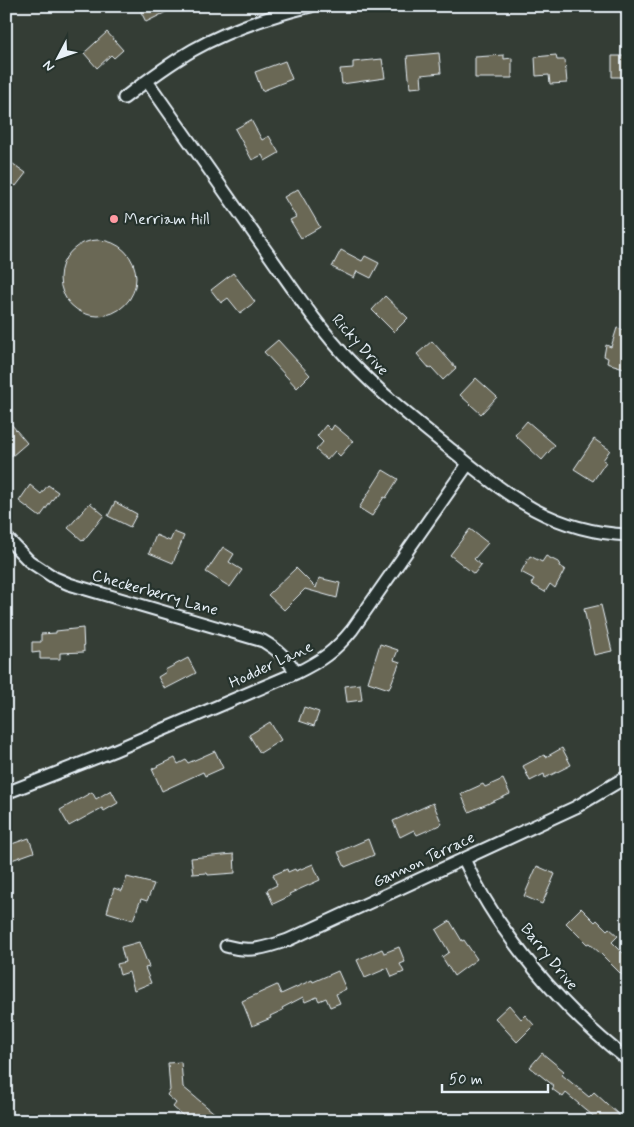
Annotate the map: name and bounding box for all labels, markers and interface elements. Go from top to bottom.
north arrow [32,32,82,82]
text: N [39,56,59,75]
place label: Merriam Hill [124,209,210,230]
marker: Merriam Hill [108,213,120,225]
street label: Ricky Drive [327,310,393,380]
street label: Checkerberry Lane [89,565,221,621]
street label: Hodder Lane [226,636,316,694]
street label: Gannon Terrace [370,827,478,893]
street label: Barry Drive [516,919,582,995]
scale bar [442,1062,548,1094]
text: 50 m [449,1070,483,1090]

